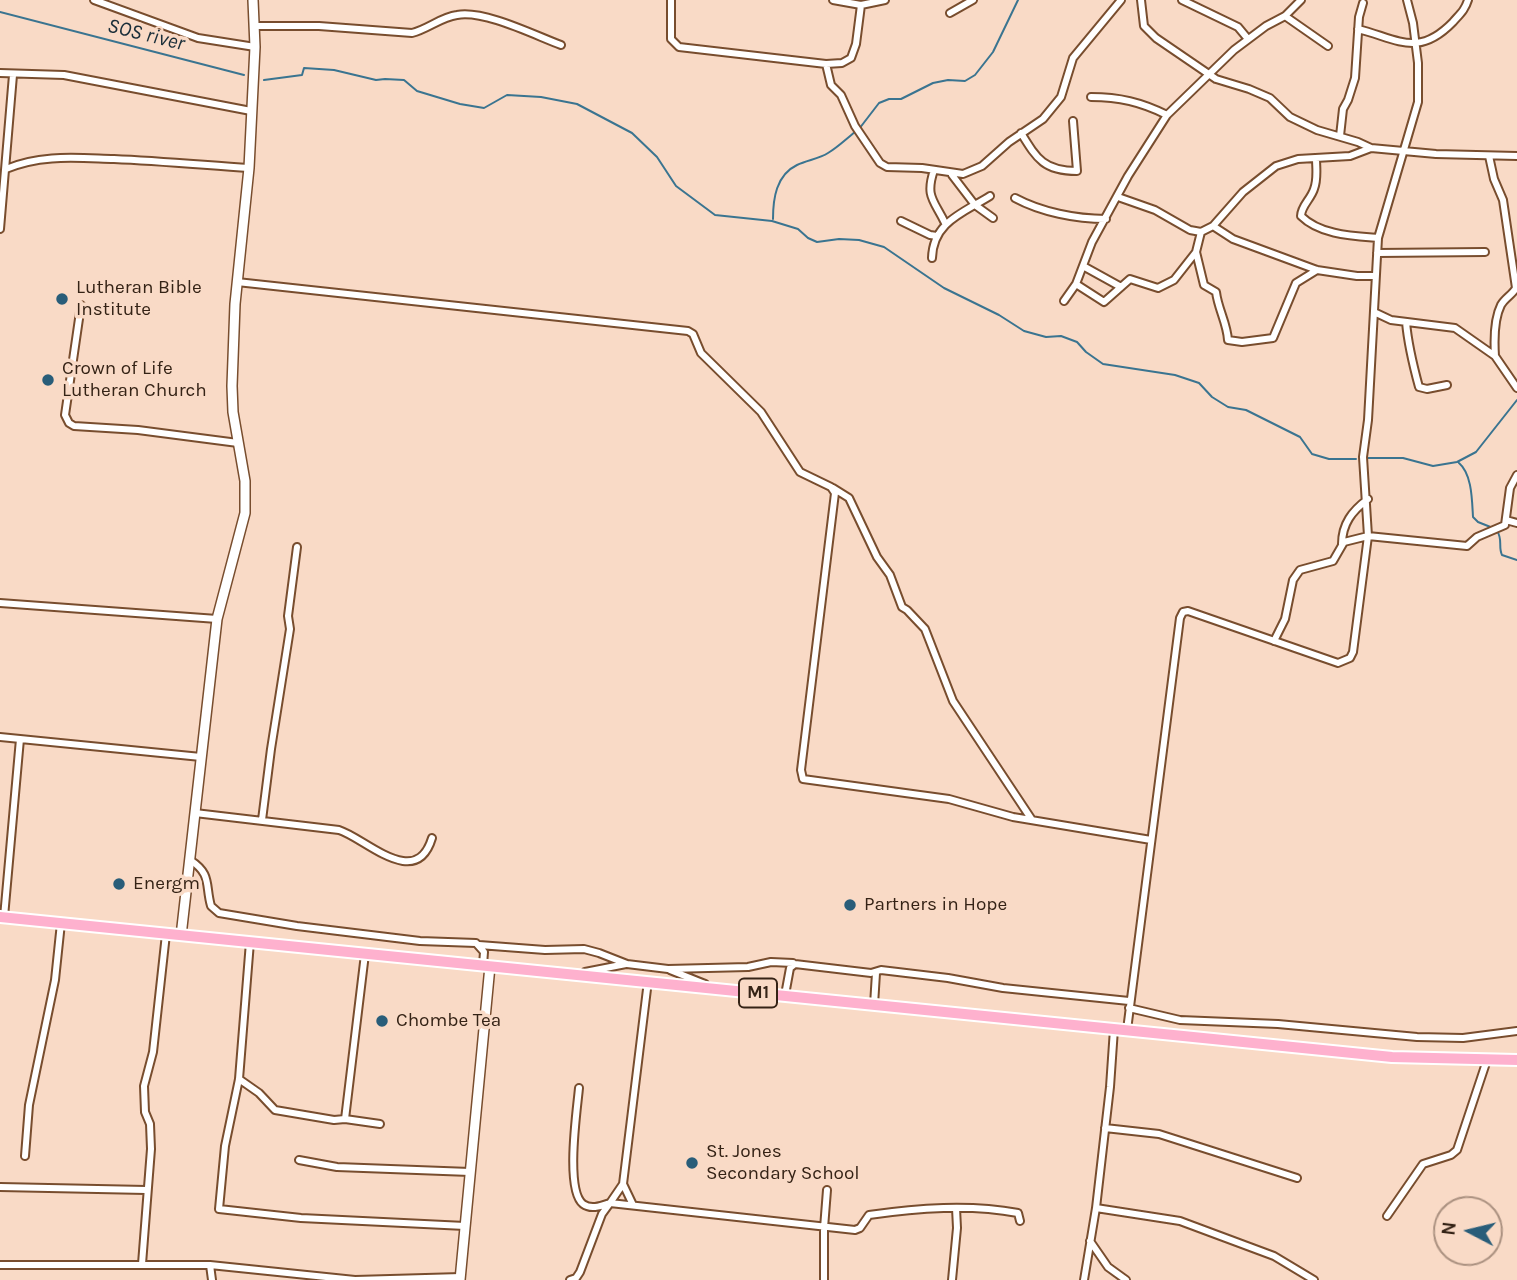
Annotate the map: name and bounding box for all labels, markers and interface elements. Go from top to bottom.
water label: SOS river [105,13,187,57]
place label: Lutheran Bible Institute [76,277,202,321]
marker: Lutheran Bible Institute [54,291,70,307]
place label: Crown of Life Lutheran Church [62,358,207,402]
marker: Crown of Life Lutheran Church [40,372,56,388]
place label: Energm [133,873,200,895]
marker: Energm [111,876,127,892]
place label: Partners in Hope [864,894,1007,916]
marker: Partners in Hope [842,897,858,913]
road number: M1 [739,978,777,1008]
place label: Chombe Tea [396,1010,501,1032]
marker: Chombe Tea [374,1013,390,1029]
place label: St. Jones Secondary School [706,1141,860,1185]
marker: St. Jones Secondary School [684,1155,700,1171]
north arrow [1433,1196,1503,1266]
text: N [1437,1221,1461,1237]

